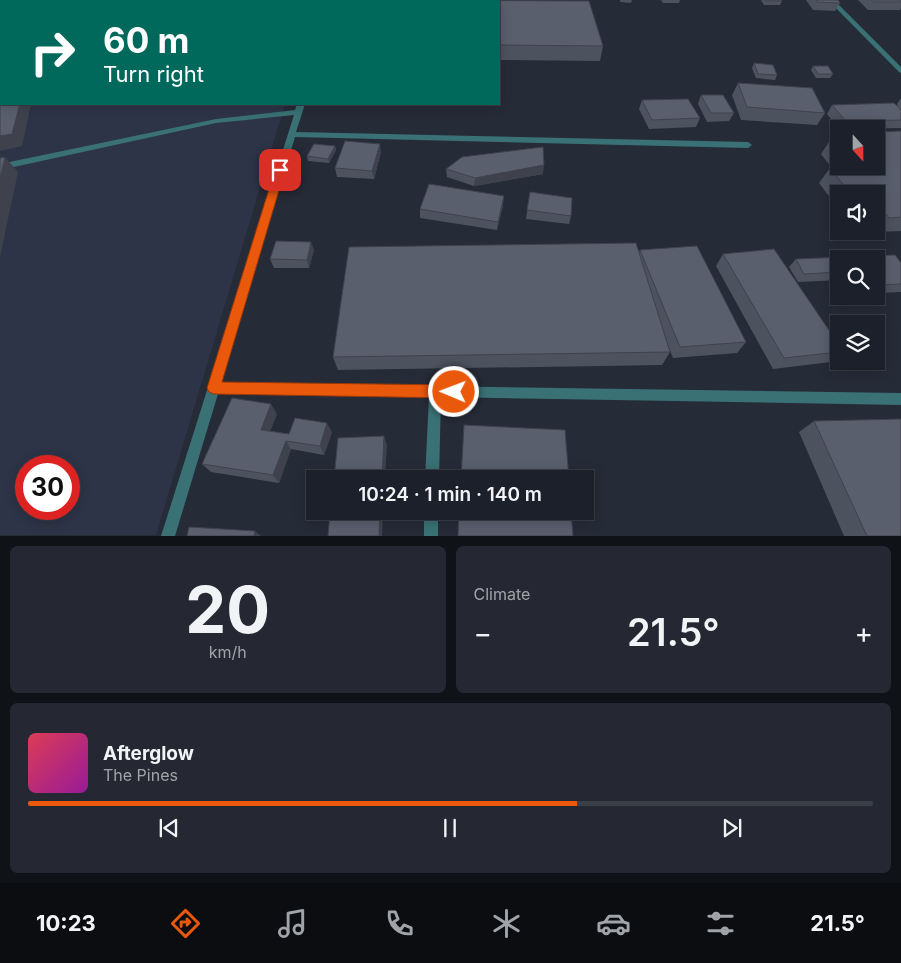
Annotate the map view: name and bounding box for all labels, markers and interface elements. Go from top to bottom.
text: 60 m [103,19,190,61]
icon: right [20,20,85,85]
text: Turn right [103,61,204,87]
north arrow [830,120,885,175]
map controls [830,120,885,370]
pin [259,149,301,191]
icon: arrive [266,156,294,184]
button: sound [830,185,885,240]
button: search [830,250,885,305]
button: layers [830,315,885,370]
position arrow [427,365,479,417]
speed limit sign: 30 [15,455,80,520]
text: 10:24 · 1 min · 140 m [358,483,542,506]
text: 20 [185,570,270,649]
text: Climate [474,584,530,604]
text: 21.5° [627,609,720,655]
text: − [474,616,492,650]
text: + [854,616,873,650]
text: km/h [209,642,247,662]
text: Afterglow [103,742,194,765]
text: The Pines [103,765,178,785]
icon: previous [155,814,183,842]
icon: pause [436,814,464,842]
icon: next [718,814,746,842]
icon: directions [168,906,203,941]
icon: music [275,906,310,941]
icon: phone [382,906,417,941]
icon: climate [489,906,524,941]
icon: car [596,906,631,941]
icon: filters [703,906,738,941]
text: 10:23 [36,910,96,936]
text: 21.5° [810,910,865,936]

